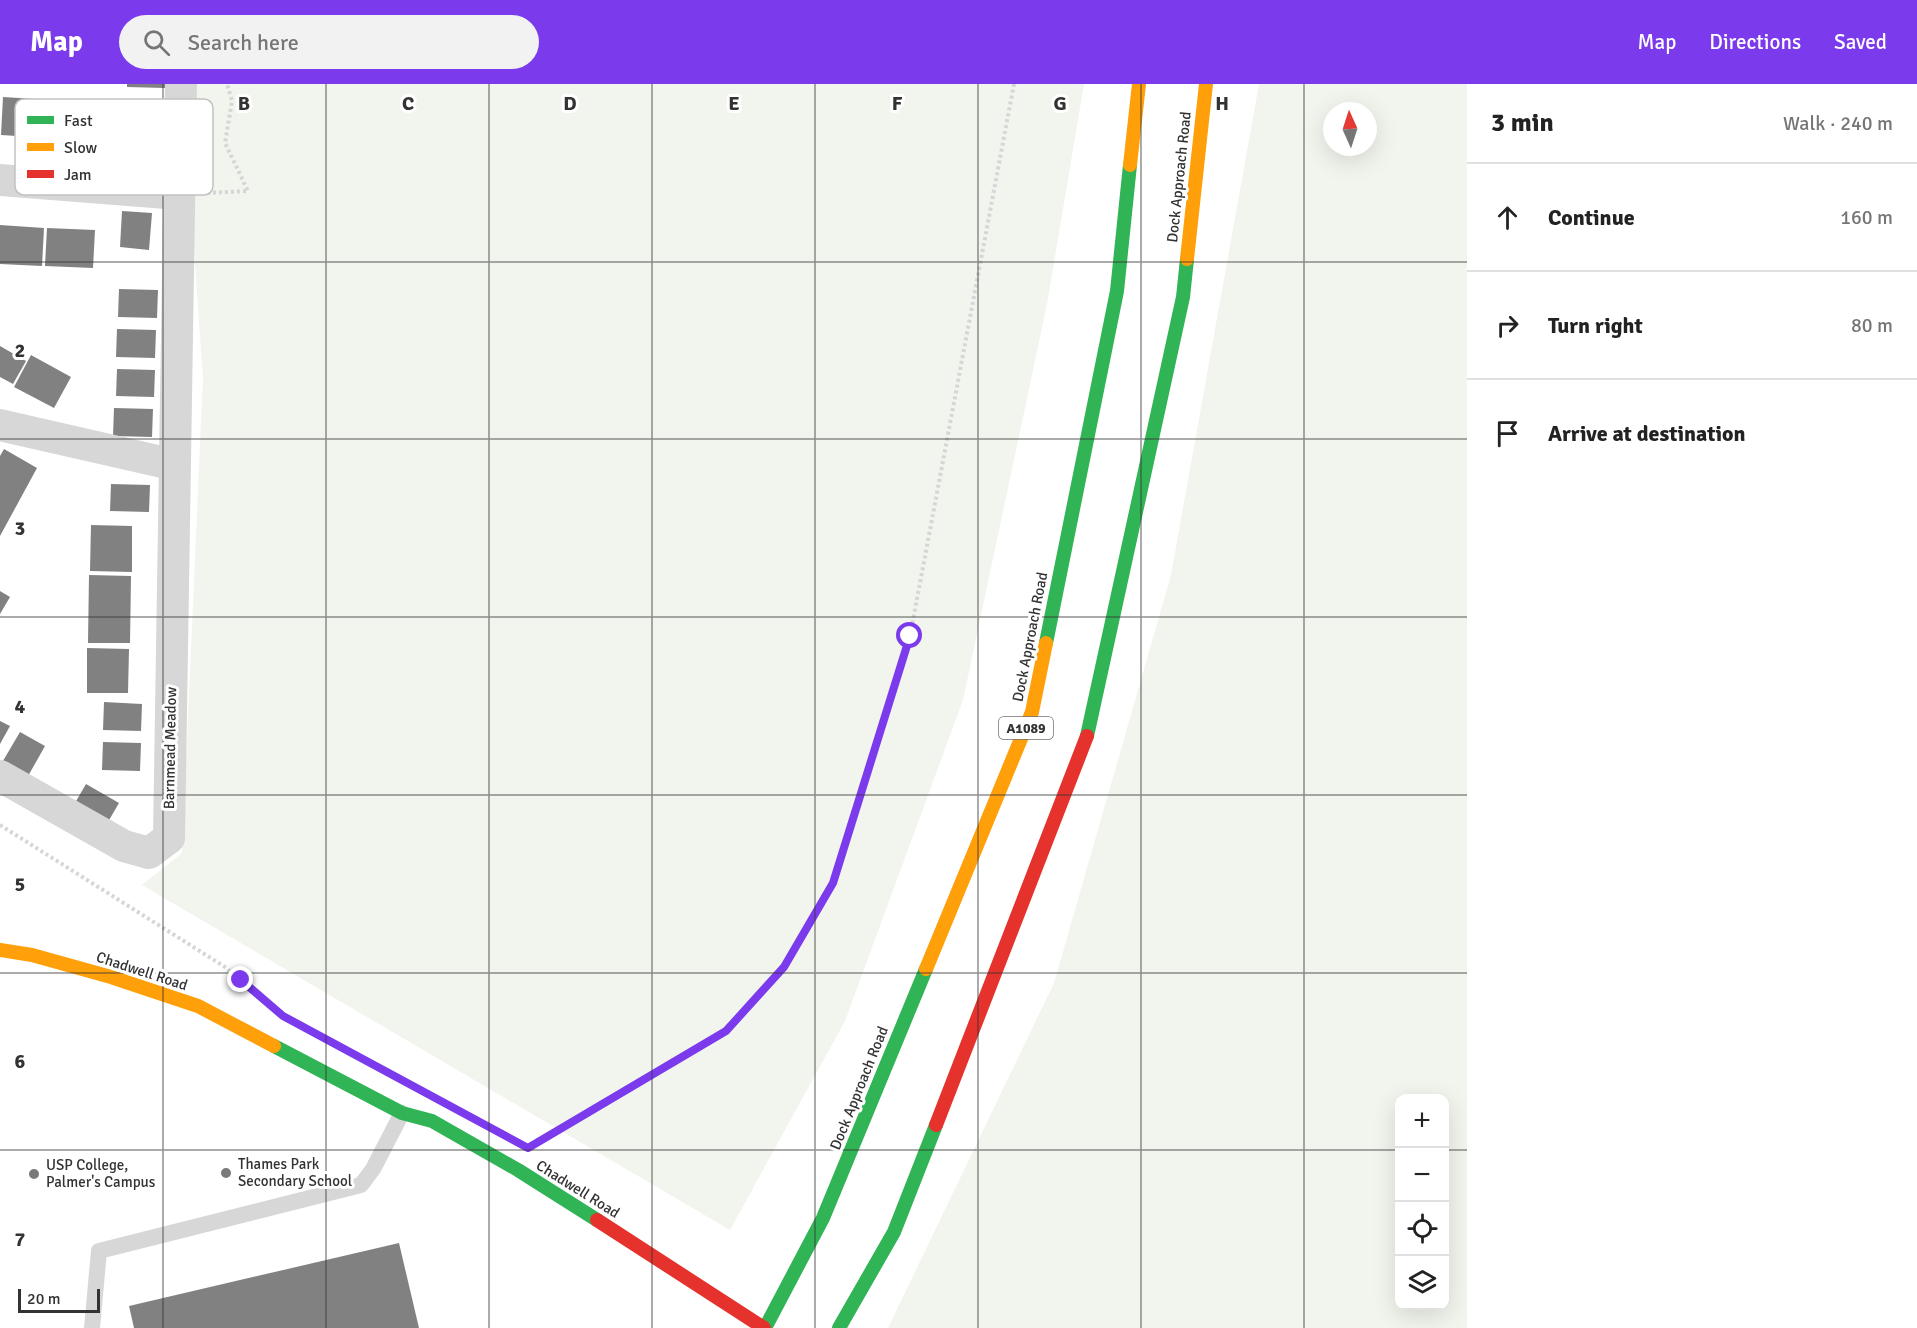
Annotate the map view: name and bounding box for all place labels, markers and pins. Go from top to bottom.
place label: Thames Park Secondary School [238,1155,352,1190]
place label: USP College, Palmer's Campus [46,1156,156,1191]
marker: Thames Park Secondary School [219,1166,233,1180]
marker: USP College, Palmer's Campus [27,1167,41,1181]

